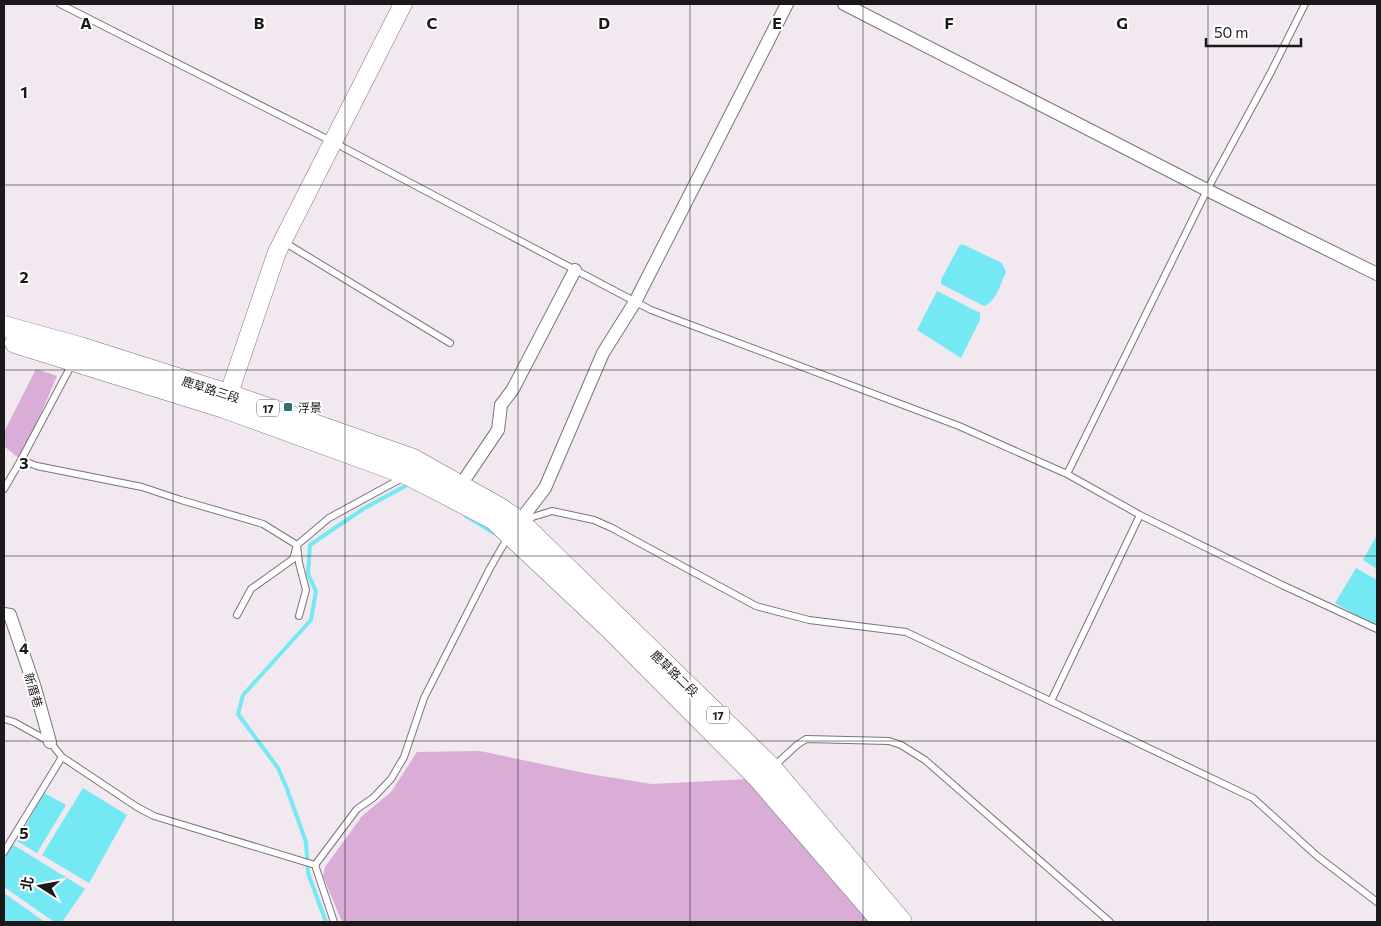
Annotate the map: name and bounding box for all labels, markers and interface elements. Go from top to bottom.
text: A [80,13,92,32]
text: B [254,13,265,32]
text: C [427,13,438,32]
text: D [598,13,610,32]
text: E [772,13,782,32]
text: F [944,13,954,32]
text: G [1116,13,1128,32]
scale bar [1206,15,1301,47]
text: 50 m [1214,23,1248,41]
text: 1 [20,82,28,101]
text: 2 [19,267,29,286]
street label: 鹿草路三段 [180,373,242,405]
road number: 17 [257,399,279,416]
place label: 浮景 [298,400,322,414]
marker: 浮景 [282,401,294,413]
text: 3 [19,453,29,472]
text: 4 [19,638,29,657]
street label: 鹿草路二段 [649,647,701,699]
street label: 新厝巷 [22,671,46,709]
road number: 17 [707,706,729,724]
text: 5 [19,823,29,842]
north arrow [15,861,65,911]
text: 北 [17,875,36,892]

